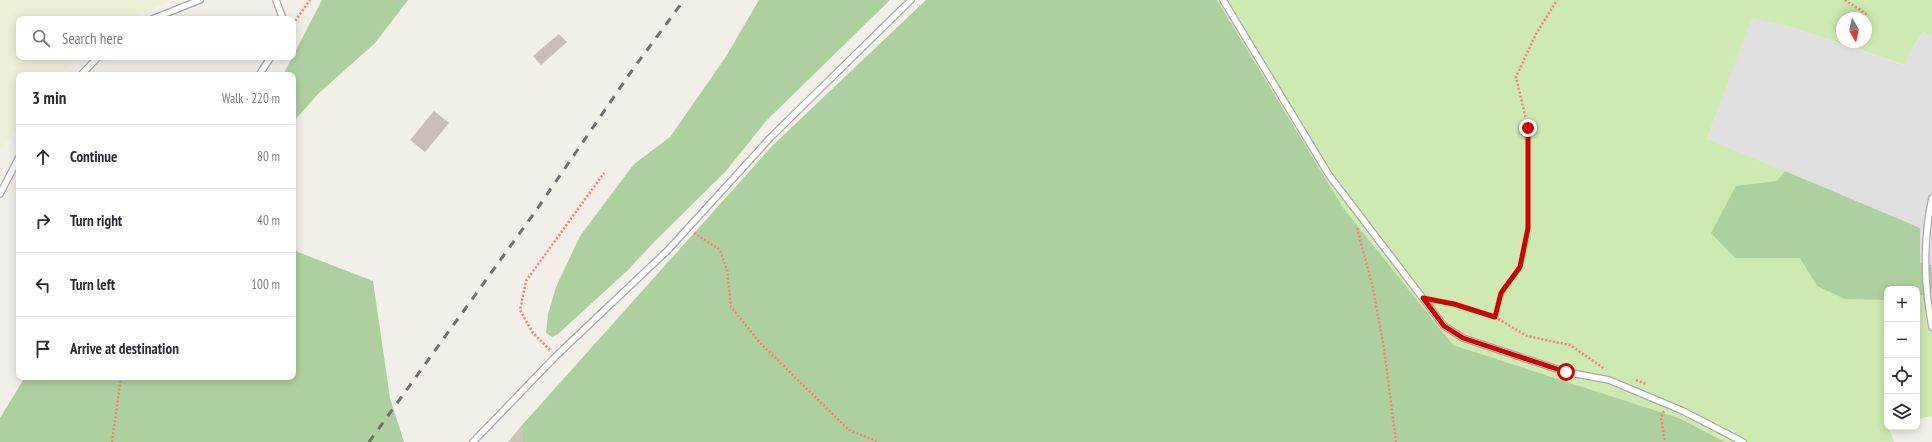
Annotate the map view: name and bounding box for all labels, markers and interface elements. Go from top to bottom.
north arrow [1836,12,1872,48]
search box [16,16,296,60]
icon: search [30,27,52,49]
text: Search here [62,29,123,48]
text: 3 min [32,87,66,109]
text: Walk · 220 m [222,90,280,107]
route end [1519,119,1537,137]
icon: ahead [32,146,54,168]
text: Continue [70,147,117,166]
text: 80 m [257,148,280,165]
icon: right [32,210,54,232]
text: Turn right [70,211,122,230]
text: 40 m [257,212,280,229]
icon: left [32,274,54,296]
text: Turn left [70,275,115,294]
text: 100 m [251,276,280,293]
map controls [1884,286,1920,430]
button: + [1884,286,1920,322]
button: − [1884,322,1920,358]
icon: arrive [32,338,54,360]
text: Arrive at destination [70,339,179,358]
button: locate [1884,358,1920,394]
route start [1557,363,1575,381]
button: layers [1884,394,1920,430]

